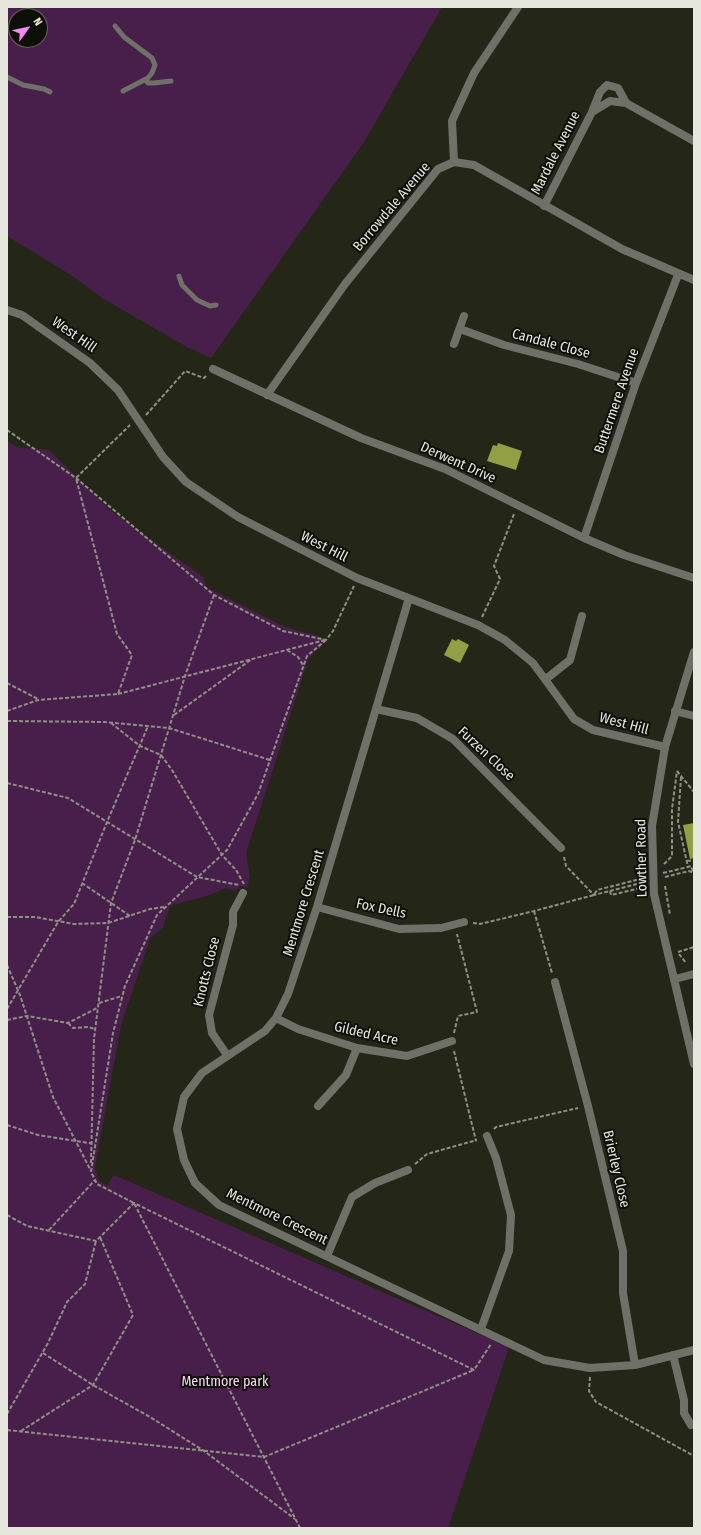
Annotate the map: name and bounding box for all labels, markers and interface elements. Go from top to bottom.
north arrow [8,8,48,48]
text: N [30,15,45,28]
street label: Mardale Avenue [528,108,584,198]
street label: Borrowdale Avenue [350,159,434,255]
street label: West Hill [48,314,100,356]
street label: Candale Close [510,326,592,362]
street label: Buttermere Avenue [591,346,643,456]
street label: Derwent Drive [418,439,498,487]
street label: West Hill [298,528,350,566]
street label: West Hill [597,709,651,739]
street label: Furzen Close [454,723,518,785]
street label: Lowther Road [633,819,651,897]
street label: Mentmore Crescent [280,848,328,958]
street label: Fox Dells [354,896,408,922]
street label: Knotts Close [190,935,224,1009]
street label: Gilded Acre [332,1018,400,1050]
street label: Brierley Close [599,1129,633,1209]
street label: Mentmore Crescent [224,1185,330,1249]
park label: Mentmore park [181,1374,269,1390]

